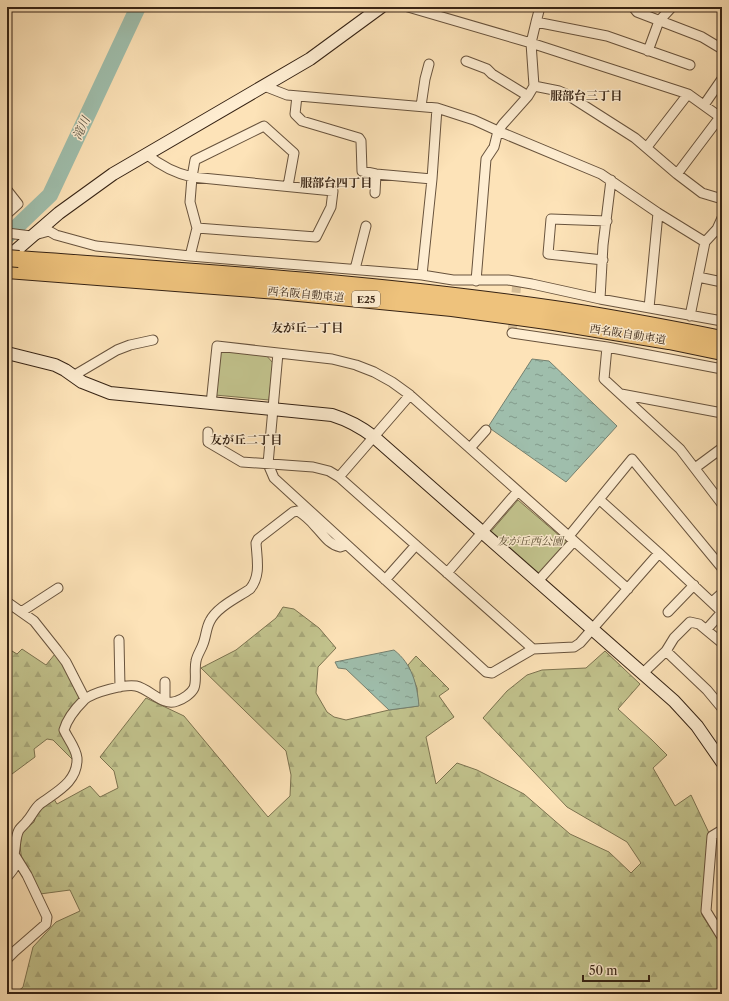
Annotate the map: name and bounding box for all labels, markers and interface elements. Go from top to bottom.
district label: 服部台三丁目 [550,88,622,103]
water label: 滝川 [69,112,94,142]
district label: 服部台四丁目 [300,175,372,190]
street label: 西名阪自動車道 [267,284,345,304]
road number: E25 [352,291,380,307]
district label: 友が丘一丁目 [271,320,343,335]
street label: 西名阪自動車道 [589,321,667,347]
district label: 友が丘二丁目 [210,432,282,447]
park label: 友が丘西公園 [497,534,565,548]
scale bar [583,957,649,983]
text: 50 m [589,963,618,978]

